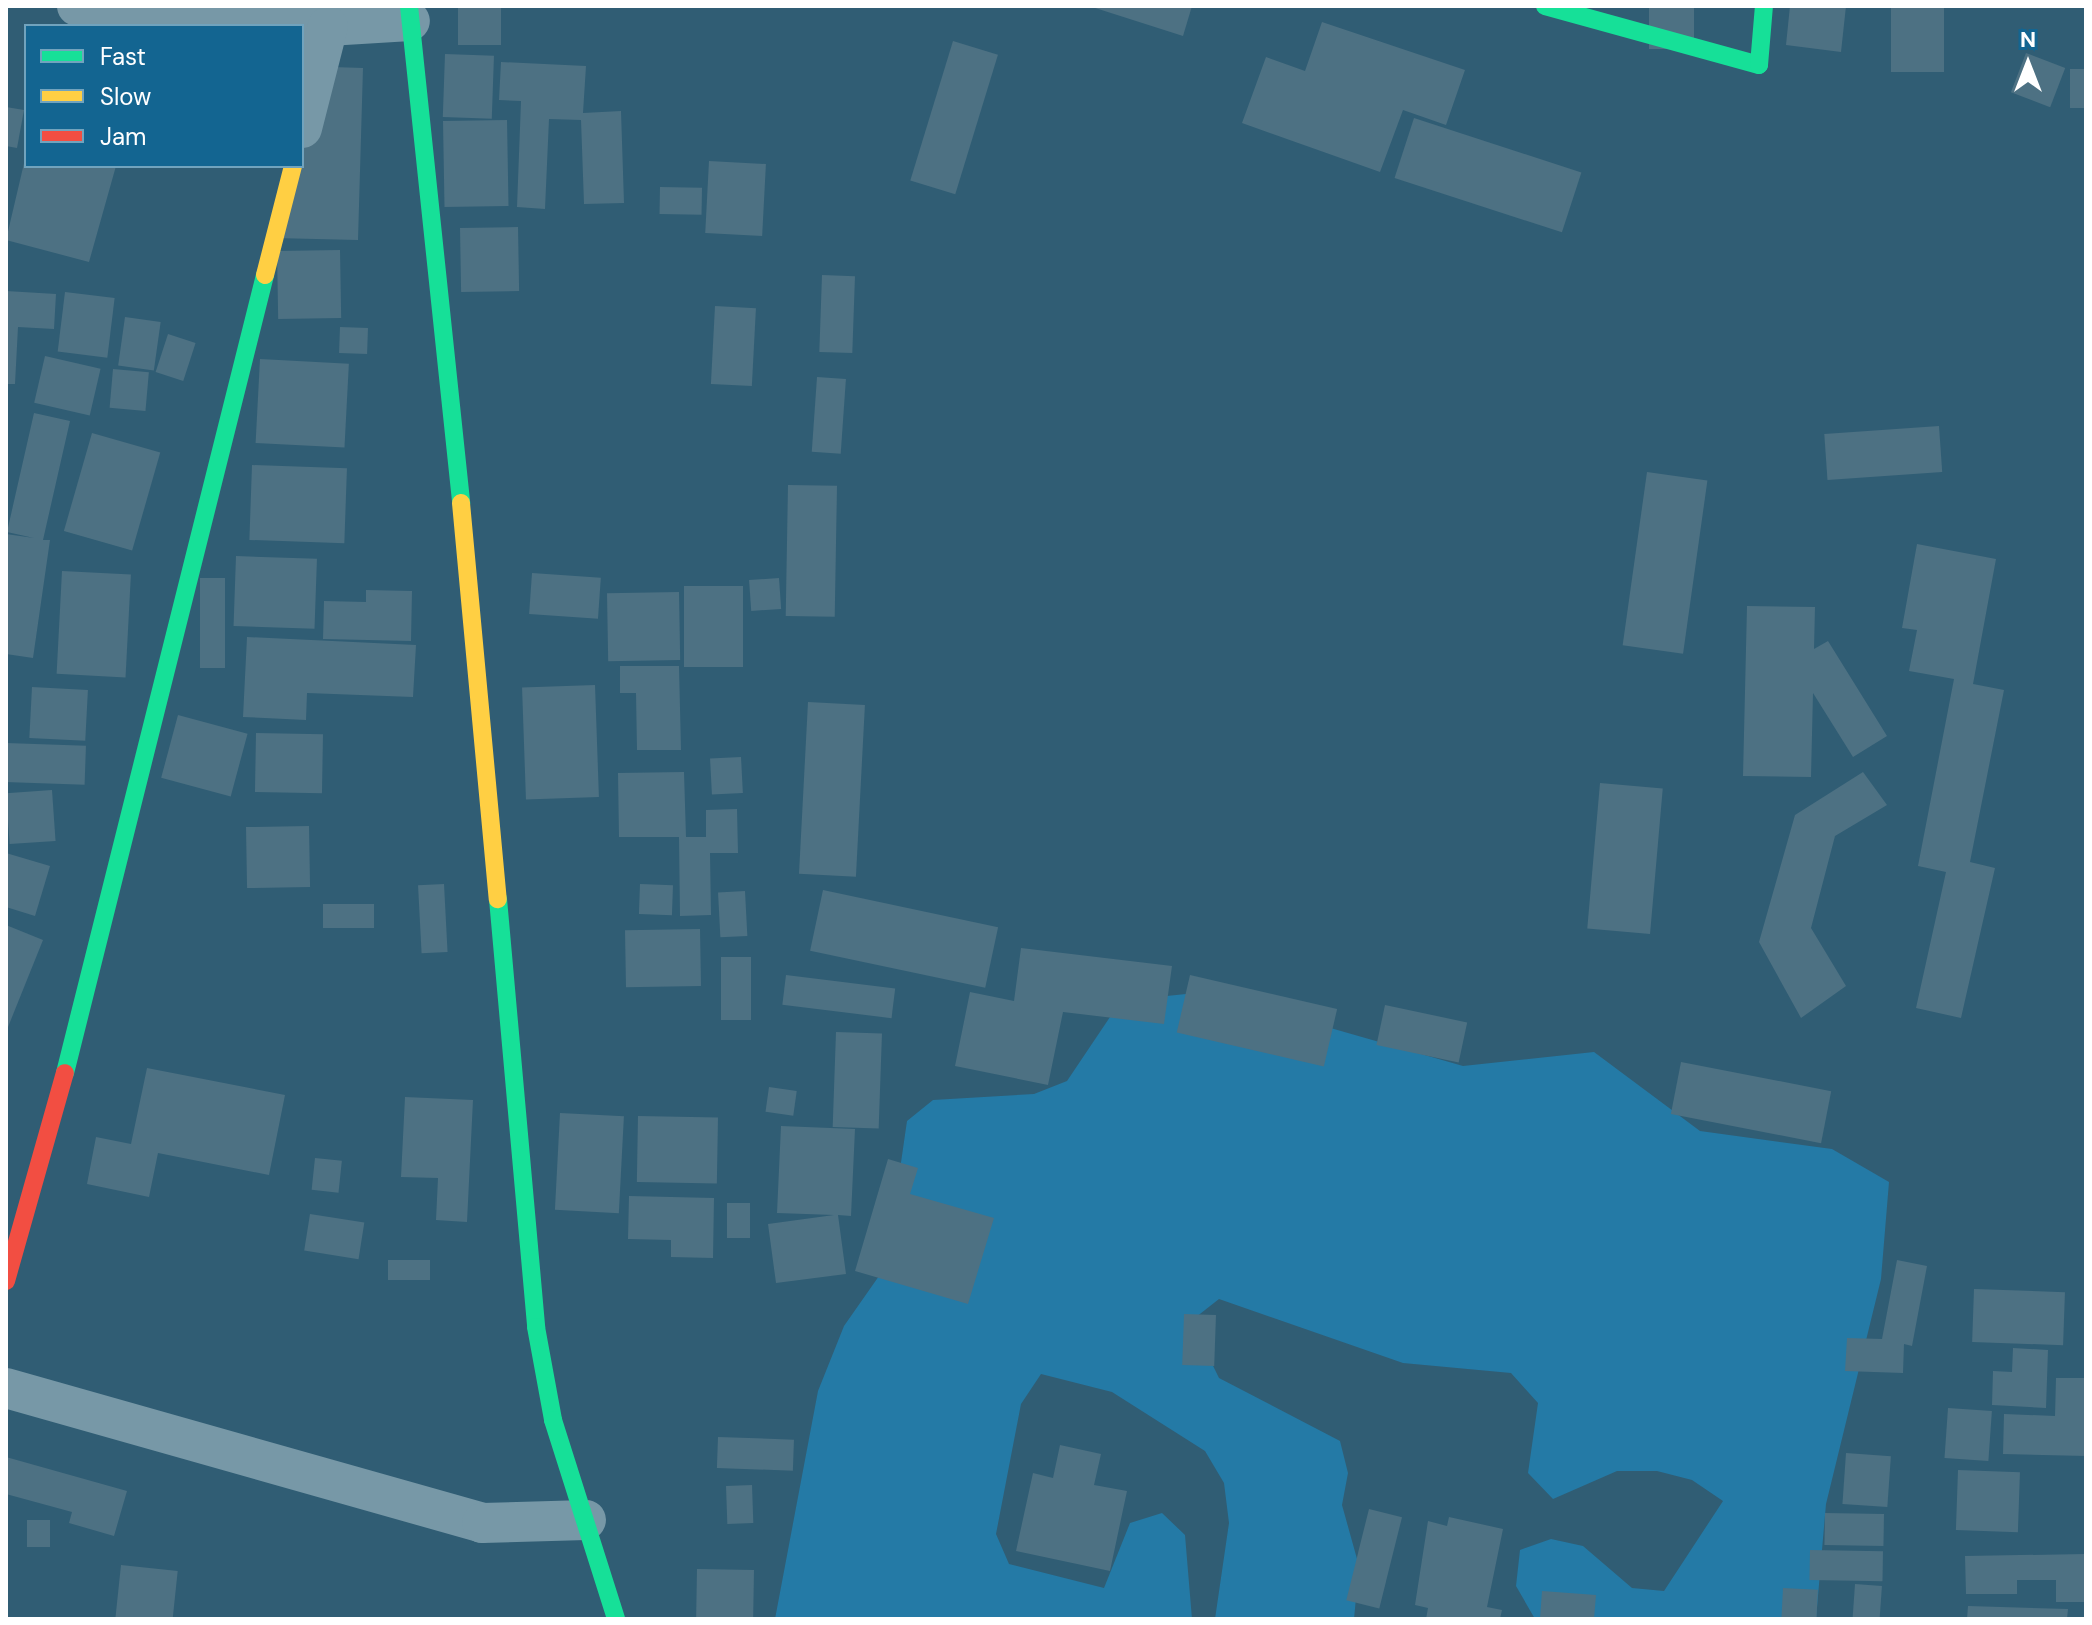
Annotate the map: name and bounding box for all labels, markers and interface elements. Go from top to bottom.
legend [24,24,304,168]
north arrow [1988,24,2068,104]
text: N [2020,25,2036,54]
text: Fast [100,41,146,72]
text: Slow [100,81,151,112]
text: Jam [100,121,146,152]

